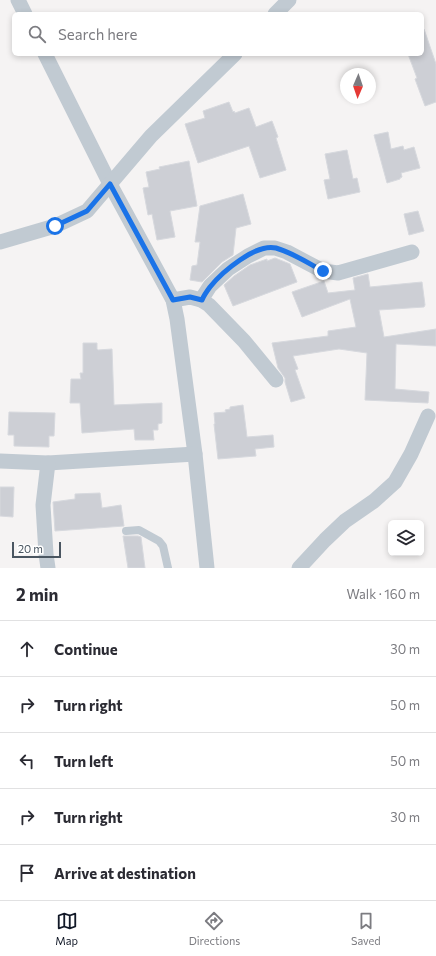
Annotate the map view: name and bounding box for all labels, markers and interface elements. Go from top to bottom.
search box [12,12,424,56]
icon: search [26,23,48,45]
text: Search here [58,25,137,43]
north arrow [340,68,376,104]
route start [46,217,64,235]
route end [314,262,332,280]
map controls [388,520,424,556]
button: layers [388,520,424,556]
scale bar [12,540,61,559]
text: 20 m [18,542,43,555]
text: 2 min [16,584,58,605]
text: Walk · 160 m [346,586,420,602]
icon: ahead [16,638,38,660]
text: Continue [54,640,118,658]
text: 30 m [390,641,420,657]
icon: right [16,694,38,716]
text: Turn right [54,696,123,714]
text: 50 m [390,697,420,713]
icon: left [16,750,38,772]
text: Turn left [54,752,113,770]
text: 50 m [390,753,420,769]
icon: right [16,806,38,828]
text: Turn right [54,808,123,826]
text: 30 m [390,809,420,825]
icon: arrive [16,862,38,884]
text: Arrive at destination [54,864,196,882]
tab: Map [55,910,78,947]
tab: Directions [189,910,240,947]
tab: Saved [351,910,381,947]

